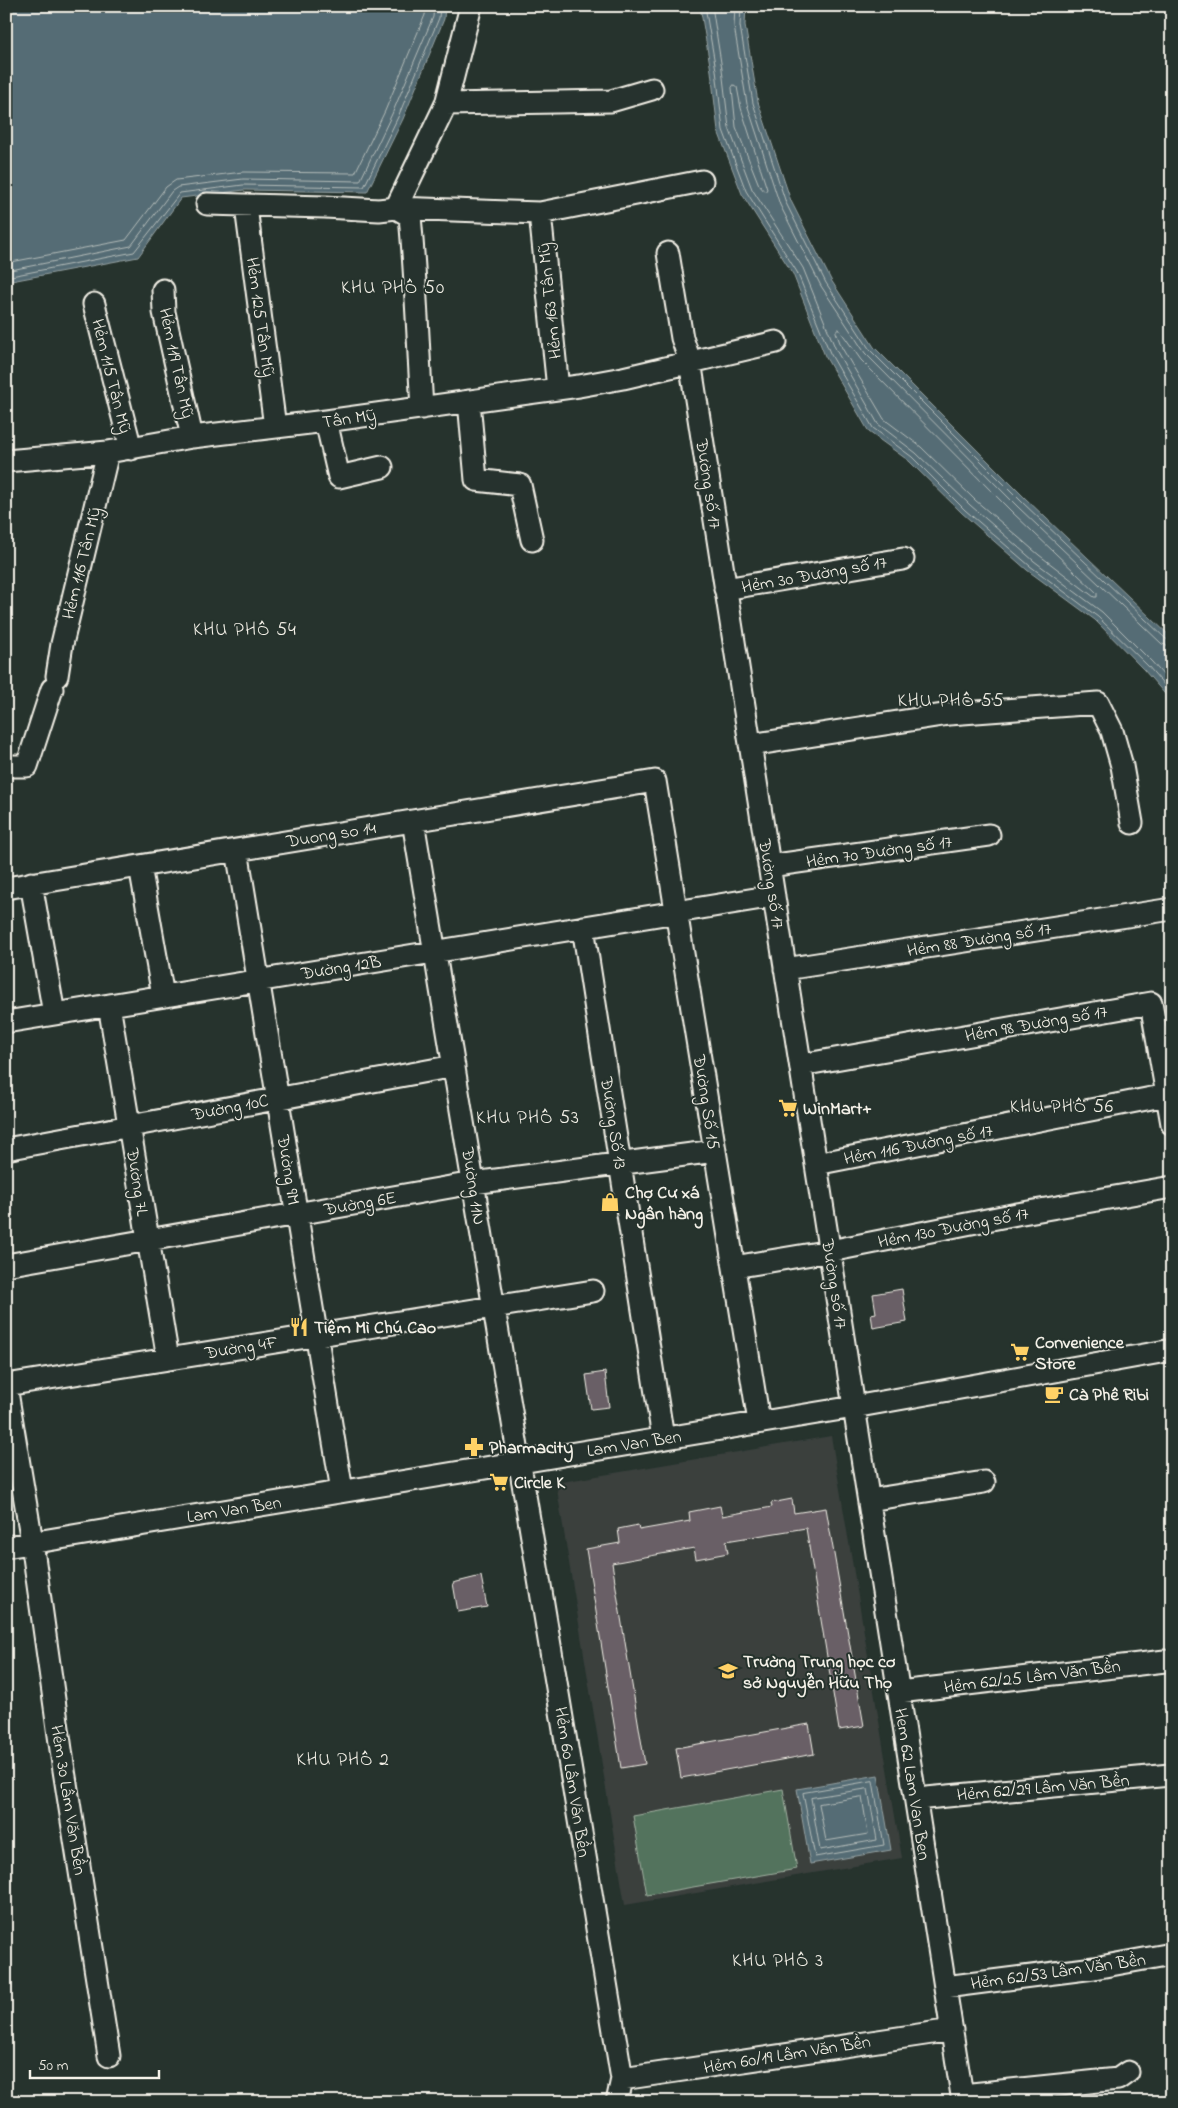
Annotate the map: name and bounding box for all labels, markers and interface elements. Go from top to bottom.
street label: Hẻm 163 Tân Mỹ [532,241,570,360]
street label: Hẻm 125 Tân Mỹ [238,256,280,379]
district label: KHU PHỐ 50 [341,275,445,302]
street label: Hẻm 119 Tân Mỹ [151,306,199,421]
street label: Hẻm 115 Tân Mỹ [83,316,137,437]
street label: Tân Mỹ [321,403,378,437]
street label: Đường số 17 [686,437,727,532]
street label: Hẻm 116 Tân Mỹ [56,504,109,623]
street label: Hẻm 30 Đường số 17 [740,550,890,603]
district label: KHU PHỐ 54 [193,617,297,644]
district label: KHU PHỐ 55 [898,688,1004,715]
street label: Duong so 14 [284,816,379,857]
street label: Hẻm 70 Đường số 17 [805,830,955,877]
street label: Đường số 17 [749,837,790,932]
street label: Hẻm 88 Đường số 17 [905,917,1054,966]
street label: Đường 12B [298,950,384,989]
street label: Hẻm 98 Đường số 17 [963,1000,1110,1051]
street label: Đường Số 15 [684,1052,725,1152]
street label: Đường Số 13 [591,1074,632,1171]
street label: Đường 10C [189,1089,271,1130]
district label: KHU PHỐ 56 [1010,1094,1114,1121]
supermarket icon: WinMart+ [777,1097,799,1119]
place label: WinMart+ [803,1097,872,1123]
district label: KHU PHỐ 53 [476,1105,580,1132]
street label: Hẻm 116 Đường số 17 [842,1119,996,1174]
street label: Đường 9M [268,1132,305,1207]
street label: Đường 11N [452,1145,491,1227]
street label: Đường 7L [117,1146,154,1219]
place label: Chợ Cư xá Ngân hàng [625,1181,703,1229]
street label: Đường 6E [321,1186,399,1225]
shop icon: Chợ Cư xá Ngân hàng [599,1191,621,1213]
street label: Hẻm 130 Đường số 17 [876,1202,1032,1257]
street label: Đường số 17 [812,1237,853,1332]
restaurant icon: Tiệm Mì Chú Cao [288,1316,310,1338]
place label: Tiệm Mì Chú Cao [314,1316,436,1342]
street label: Đường 4F [202,1330,280,1369]
place label: Convenience Store [1035,1331,1125,1378]
supermarket icon: Convenience Store [1009,1341,1031,1363]
cafe icon: Cà Phê Ribi [1043,1383,1065,1405]
place label: Cà Phê Ribi [1069,1383,1149,1409]
street label: Lam Van Ben [585,1425,684,1465]
pharmacy icon: Pharmacity [463,1436,485,1458]
place label: Pharmacity [489,1436,573,1463]
supermarket icon: Circle K [488,1471,510,1493]
place label: Circle K [514,1471,566,1497]
street label: Lam Van Ben [185,1491,284,1531]
place label: Trường Trung học cơ sở Nguyễn Hữu Thọ [743,1650,896,1698]
street label: Hẻm 62/25 Lâm Văn Bền [942,1654,1122,1702]
school or university icon: Trường Trung học cơ sở Nguyễn Hữu Thọ [717,1660,739,1682]
street label: Hẻm 60 Lâm Văn Bền [546,1705,596,1860]
street label: Hem 62 Lam Van Ben [886,1706,936,1862]
street label: Hẻm 30 Lâm Văn Bền [42,1723,92,1877]
district label: KHU PHỐ 2 [296,1747,390,1774]
street label: Hẻm 62/29 Lâm Văn Bền [956,1768,1131,1809]
district label: KHU PHỐ 3 [732,1948,824,1975]
street label: Hẻm 62/53 Lâm Văn Bền [969,1948,1148,1998]
street label: Hẻm 60/19 Lâm Văn Bền [702,2030,873,2082]
scale bar [30,2048,159,2080]
text: 50 m [38,2055,69,2077]

